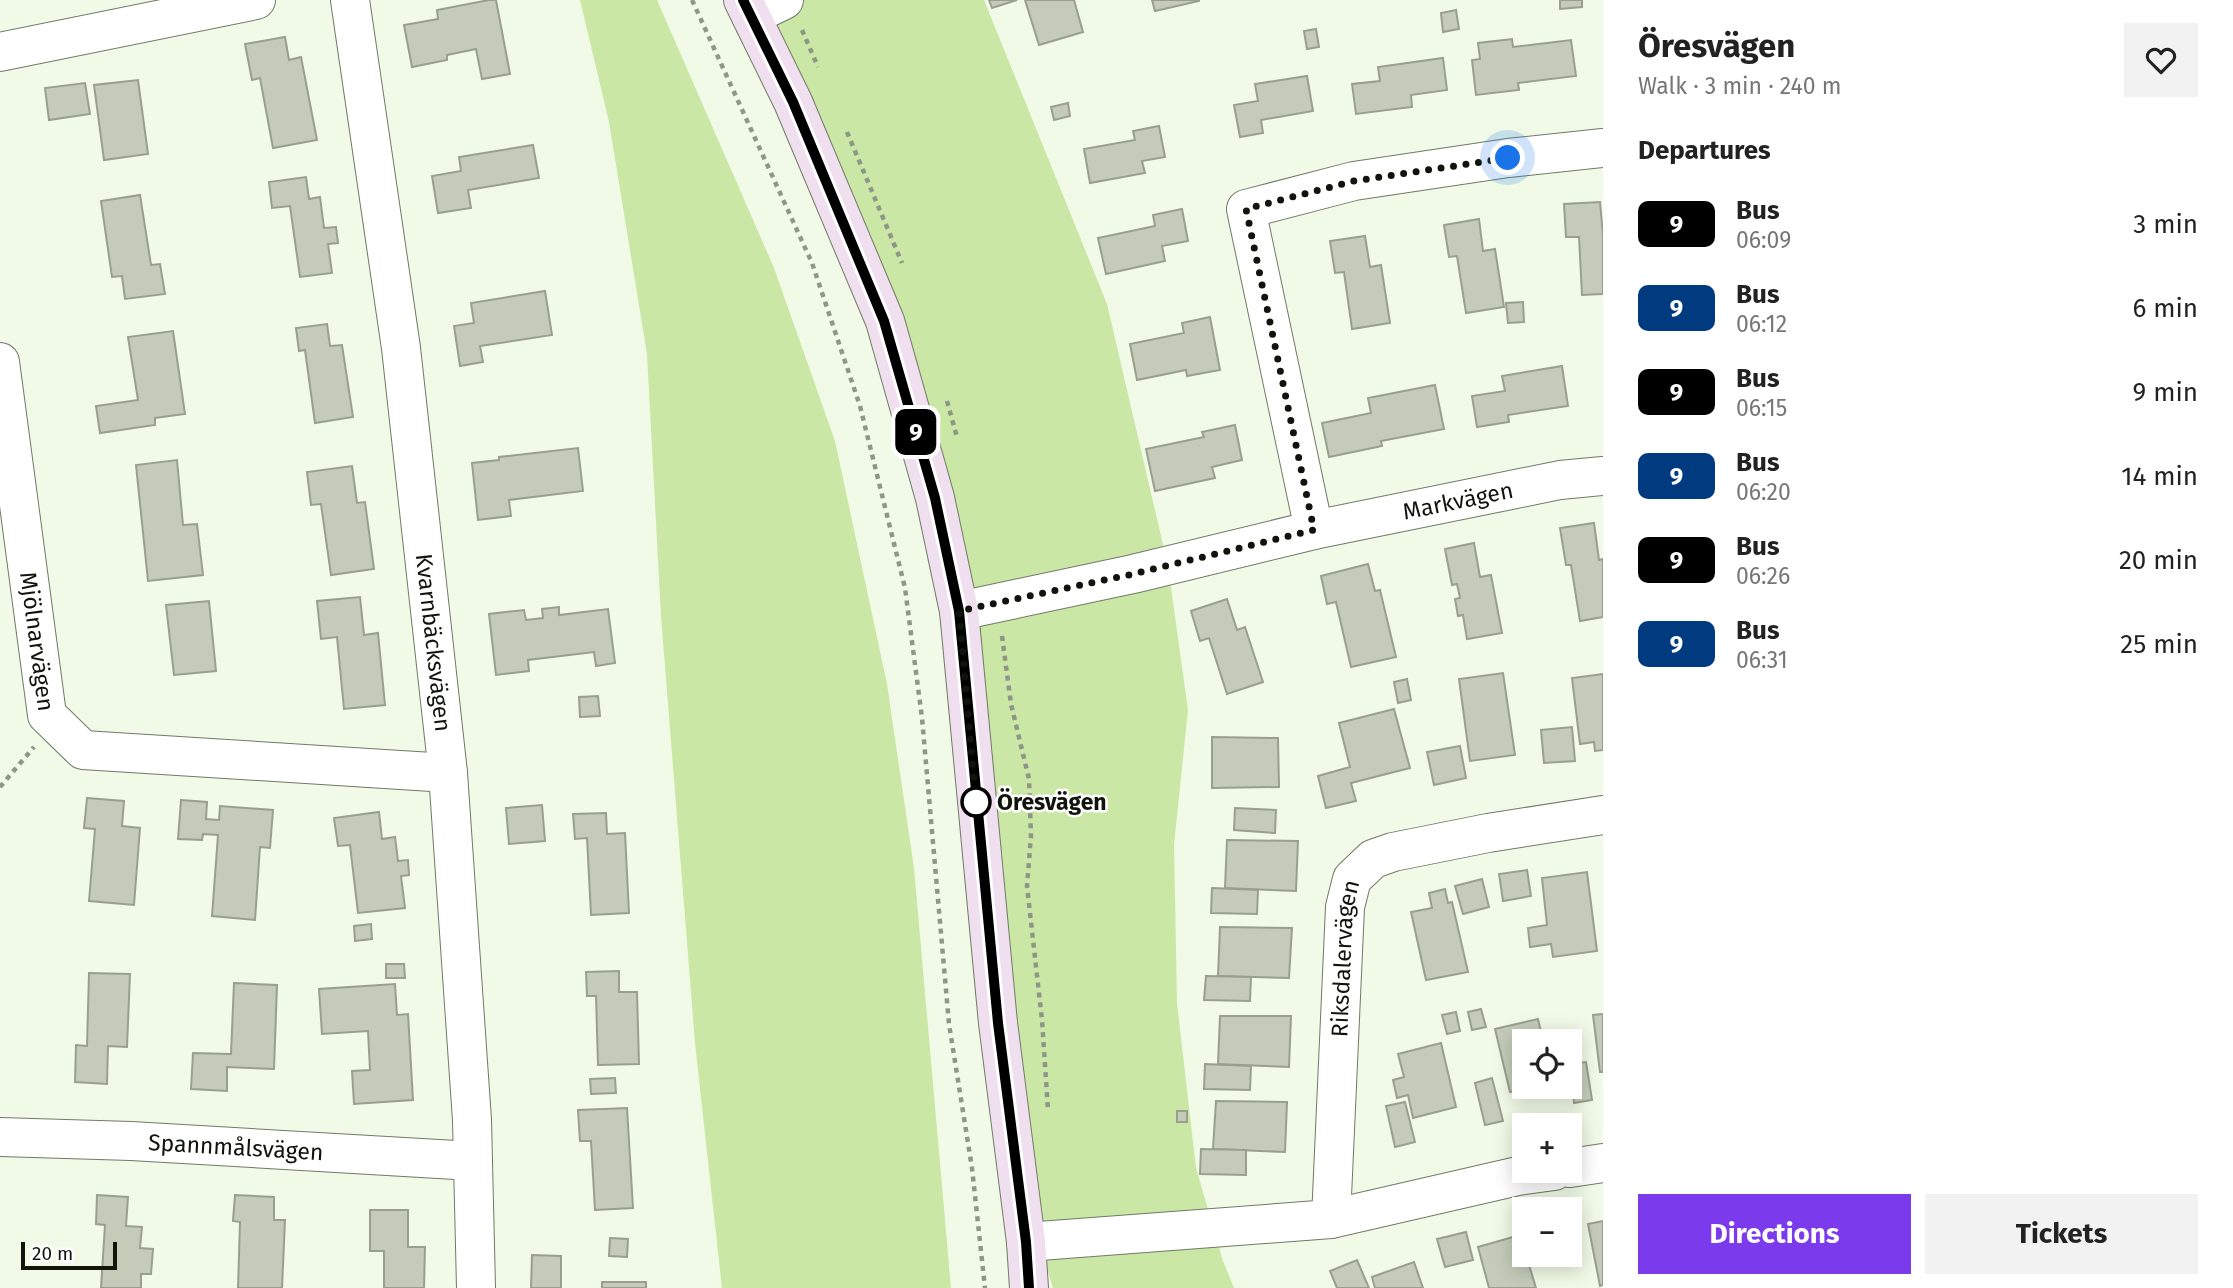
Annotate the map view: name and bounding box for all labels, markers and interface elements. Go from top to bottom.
button: heart [2124,23,2198,97]
text: Öresvägen [1638,26,1795,66]
text: Walk · 3 min · 240 m [1638,72,1841,100]
text: Departures [1638,135,1771,166]
your location [1490,140,1525,175]
text: Bus [1736,195,1779,226]
text: 3 min [2133,209,2198,240]
text: 9 [1670,210,1683,238]
text: 06:09 [1736,226,1791,254]
text: Bus [1736,279,1779,310]
text: 6 min [2132,293,2198,324]
text: 9 [1670,294,1683,322]
text: 06:12 [1736,310,1787,338]
text: Bus [1736,363,1779,394]
text: 9 min [2133,377,2198,408]
text: 9 [1670,378,1683,406]
text: 06:15 [1736,394,1787,422]
line badge: 9 [893,409,939,455]
text: 9 [909,418,923,446]
text: Bus [1736,447,1779,478]
text: 14 min [2121,461,2198,492]
text: 9 [1670,462,1683,490]
street label: Markvägen [1400,476,1516,526]
text: 06:20 [1736,478,1791,506]
text: Bus [1736,531,1779,562]
text: 20 min [2119,545,2198,576]
text: 9 [1670,546,1683,574]
street label: Kvarnbäcksvägen [410,552,457,733]
text: 06:26 [1736,562,1790,590]
street label: Mjölnarvägen [14,570,60,713]
text: Bus [1736,615,1779,646]
text: 25 min [2120,629,2198,660]
text: 9 [1670,630,1683,658]
text: 06:31 [1736,646,1788,674]
marker: Öresvägen [961,787,991,817]
place label: Öresvägen [997,788,1107,816]
street label: Riksdalervägen [1325,877,1365,1038]
map controls [1512,1029,1582,1267]
button: locate [1512,1029,1582,1099]
button: + [1512,1113,1582,1183]
street label: Spannmålsvägen [147,1128,324,1166]
button: Directions [1638,1194,1911,1274]
button: Tickets [1925,1194,2198,1274]
button: − [1512,1197,1582,1267]
scale bar [21,1239,117,1271]
text: 20 m [32,1242,73,1265]

